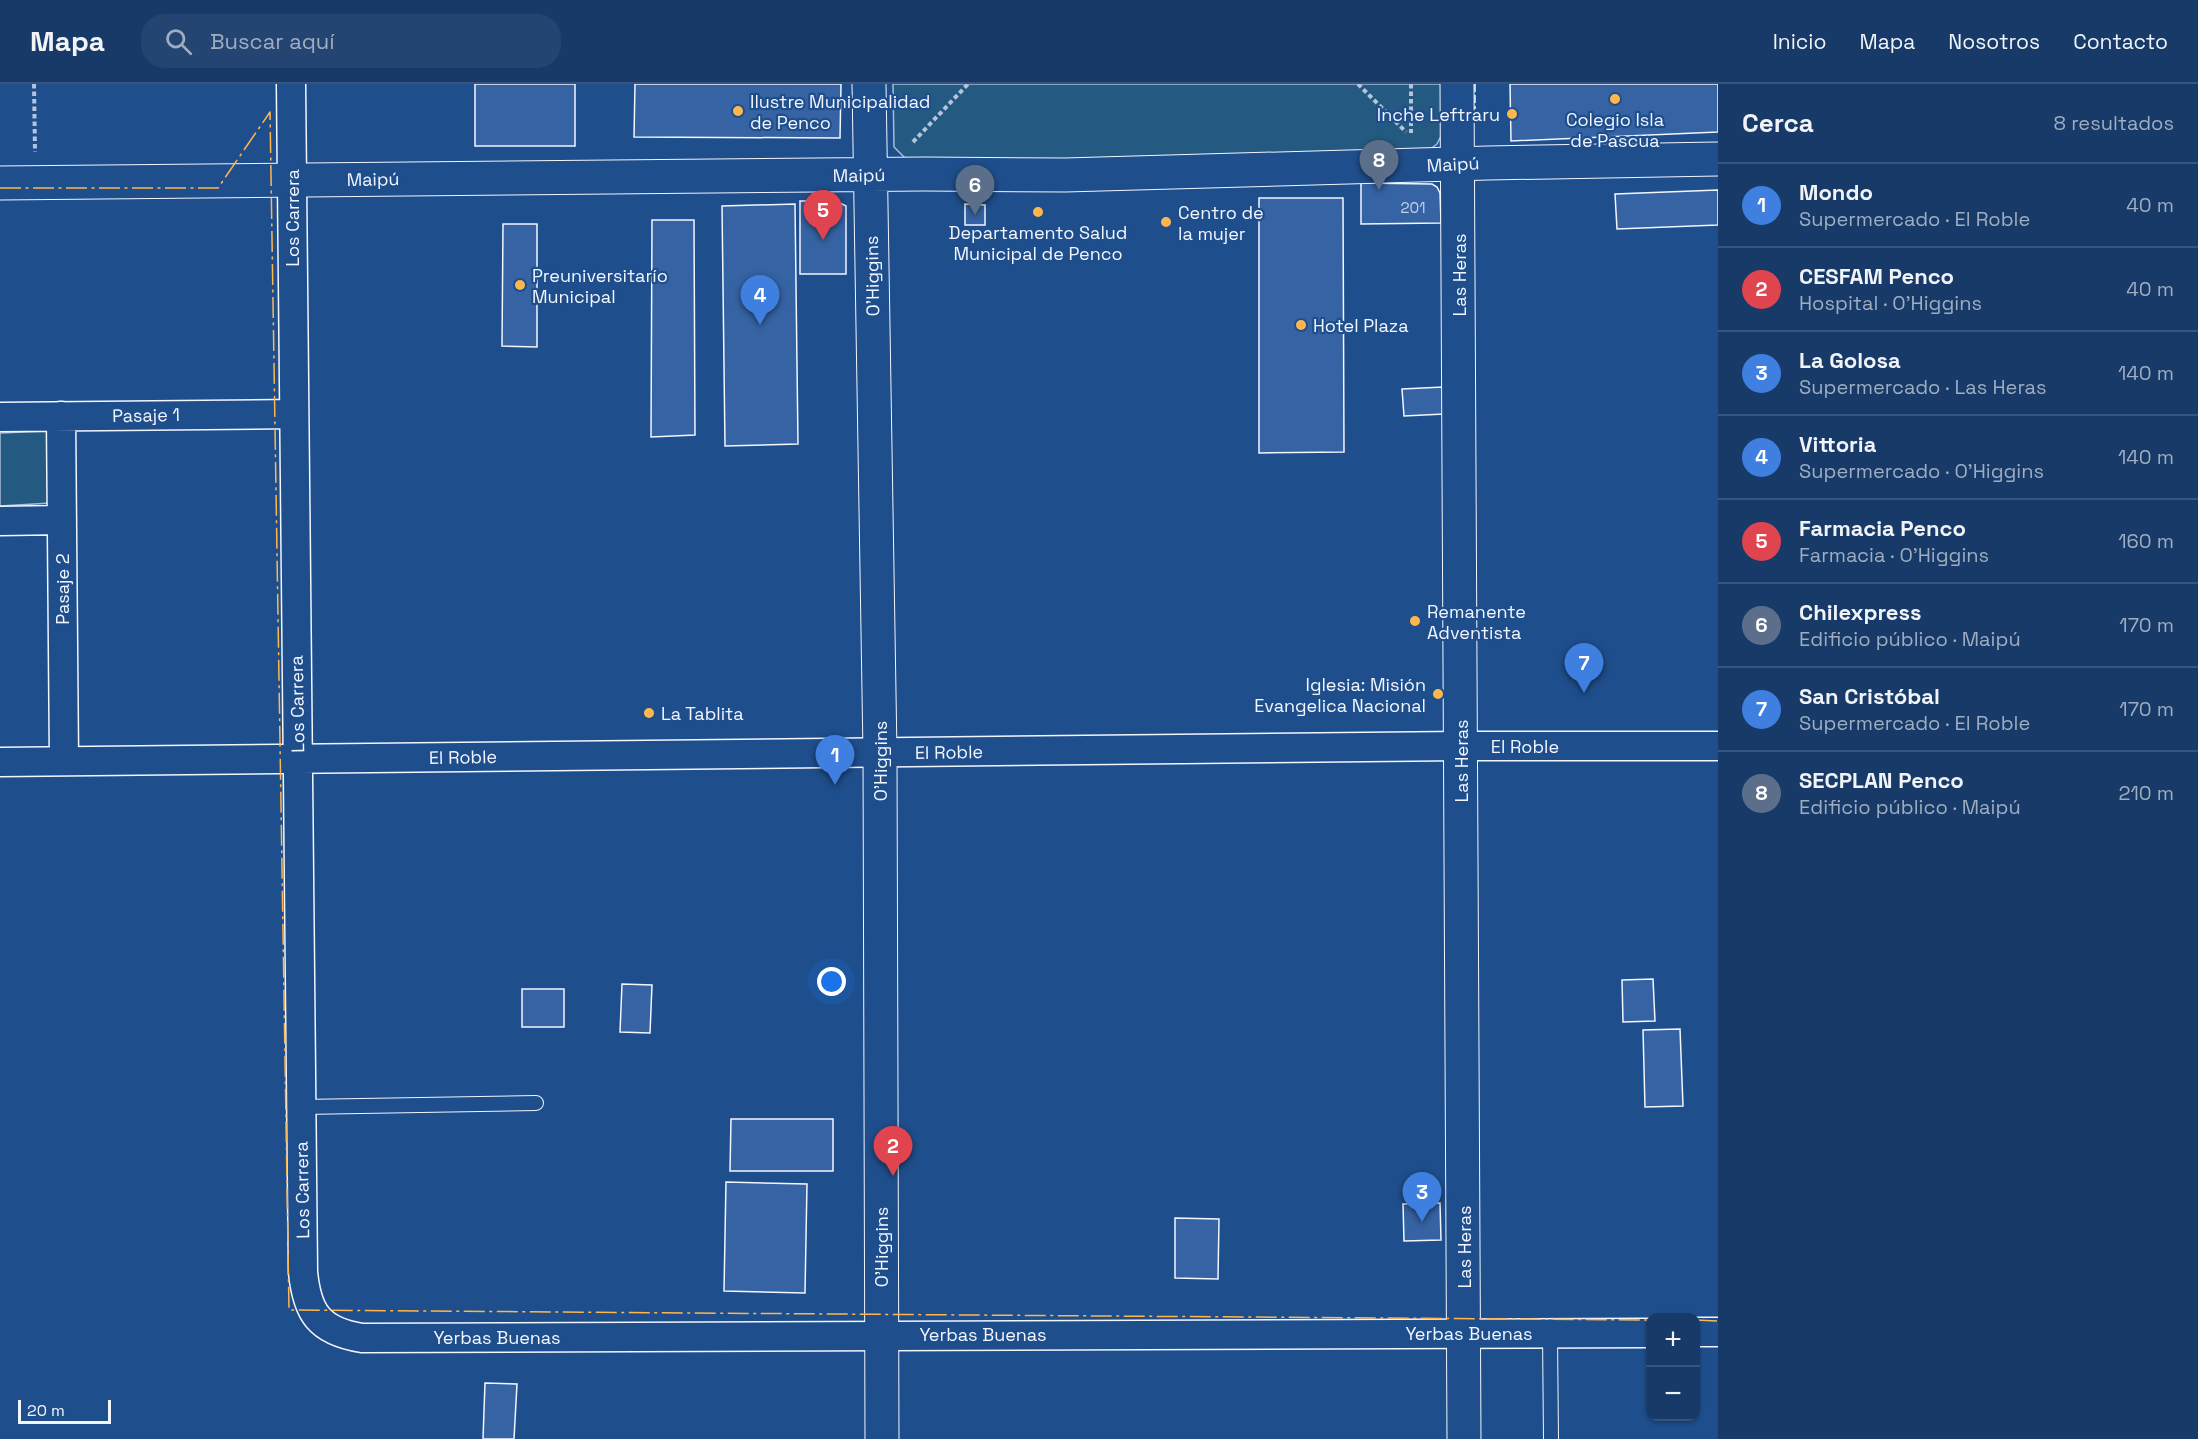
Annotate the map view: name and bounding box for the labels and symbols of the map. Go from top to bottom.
place label: Ilustre Municipalidad de Penco [750,90,930,134]
marker: Colegio Isla de Pascua [1608,92,1622,106]
place label: Inche Leftraru [1377,103,1500,126]
marker: Ilustre Municipalidad de Penco [731,104,745,118]
marker: Inche Leftraru [1505,107,1519,121]
place label: Colegio Isla de Pascua [1566,108,1664,152]
pin: 8 [1360,141,1398,190]
street label: Maipú [1426,151,1480,177]
street label: Maipú [832,163,886,187]
pin: 6 [956,166,994,215]
street label: Maipú [346,167,400,191]
street label: Los Carrera [281,169,304,267]
pin: 5 [804,190,842,240]
house number: 201 [1401,198,1425,217]
place label: Centro de la mujer [1178,201,1264,245]
marker: Departamento Salud Municipal de Penco [1031,205,1045,219]
marker: Centro de la mujer [1159,215,1173,229]
place label: Departamento Salud Municipal de Penco [949,221,1127,265]
street label: Las Heras [1448,234,1471,316]
street label: O'Higgins [860,235,884,317]
place label: Preuniversitarío Municipal [532,264,668,308]
pin: 4 [740,276,780,325]
marker: Preuniversitarío Municipal [513,278,527,292]
place label: Hotel Plaza [1313,314,1408,337]
marker: Hotel Plaza [1294,318,1308,332]
street label: Pasaje 1 [112,403,180,427]
street label: Pasaje 2 [51,553,74,625]
place label: Remanente Adventista [1427,600,1526,644]
marker: Remanente Adventista [1408,614,1422,628]
pin: 7 [1564,644,1604,693]
street label: Los Carrera [285,655,309,753]
place label: Iglesia: Misión Evangelica Nacional [1254,673,1426,717]
marker: Iglesia: Misión Evangelica Nacional [1431,687,1445,701]
place label: La Tablita [661,702,744,725]
marker: La Tablita [642,706,656,720]
street label: Las Heras [1450,720,1473,802]
street label: O'Higgins [869,721,892,801]
street label: El Roble [1491,735,1559,758]
pin: 1 [816,736,854,785]
street label: El Roble [915,740,983,764]
street label: El Roble [429,745,497,769]
your location [817,967,846,996]
pin: 2 [874,1126,912,1176]
street label: Los Carrera [290,1141,314,1239]
pin: 3 [1402,1172,1442,1222]
street label: Las Heras [1453,1206,1476,1288]
street label: O'Higgins [870,1207,893,1287]
street label: Yerbas Buenas [1405,1322,1533,1345]
street label: Yerbas Buenas [919,1323,1047,1346]
street label: Yerbas Buenas [433,1326,561,1349]
scale bar [18,1397,111,1424]

